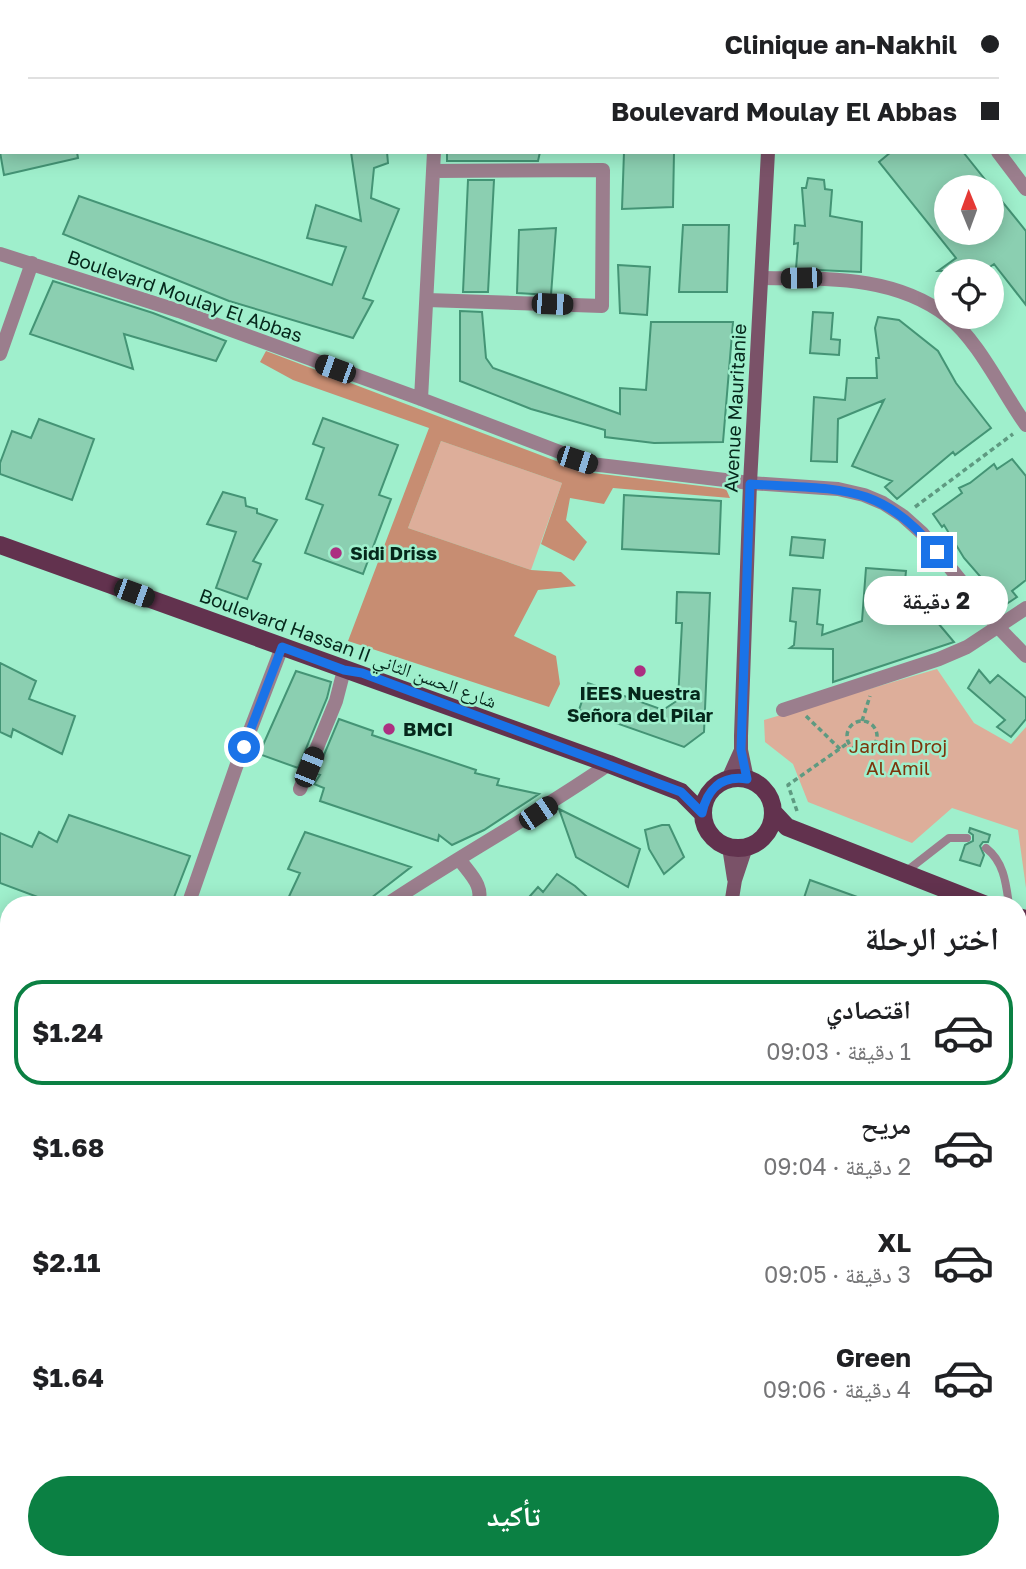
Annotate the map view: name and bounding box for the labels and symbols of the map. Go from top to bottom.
north arrow [934,175,1004,245]
street label: Boulevard Moulay El Abbas [65,244,306,347]
car [780,267,823,289]
car [531,293,574,315]
street label: Avenue Mauritanie [719,323,750,493]
car [312,352,359,386]
car [554,444,601,476]
route end [921,536,953,568]
place label: Sidi Driss [350,541,437,564]
marker: Sidi Driss [328,545,344,561]
car [111,576,158,610]
callout: 2 دقيقة [865,576,1009,626]
street label: Boulevard Hassan II شارع الحسن الثاني [195,583,500,717]
marker: IEES Nuestra Señora del Pilar [632,663,648,679]
place label: IEES Nuestra Señora del Pilar [567,681,714,726]
place label: BMCI [403,717,453,740]
marker: BMCI [381,721,397,737]
route start [228,731,260,763]
park label: Jardin Droj Al Amil [849,734,947,779]
car [292,744,327,790]
car [515,793,562,833]

